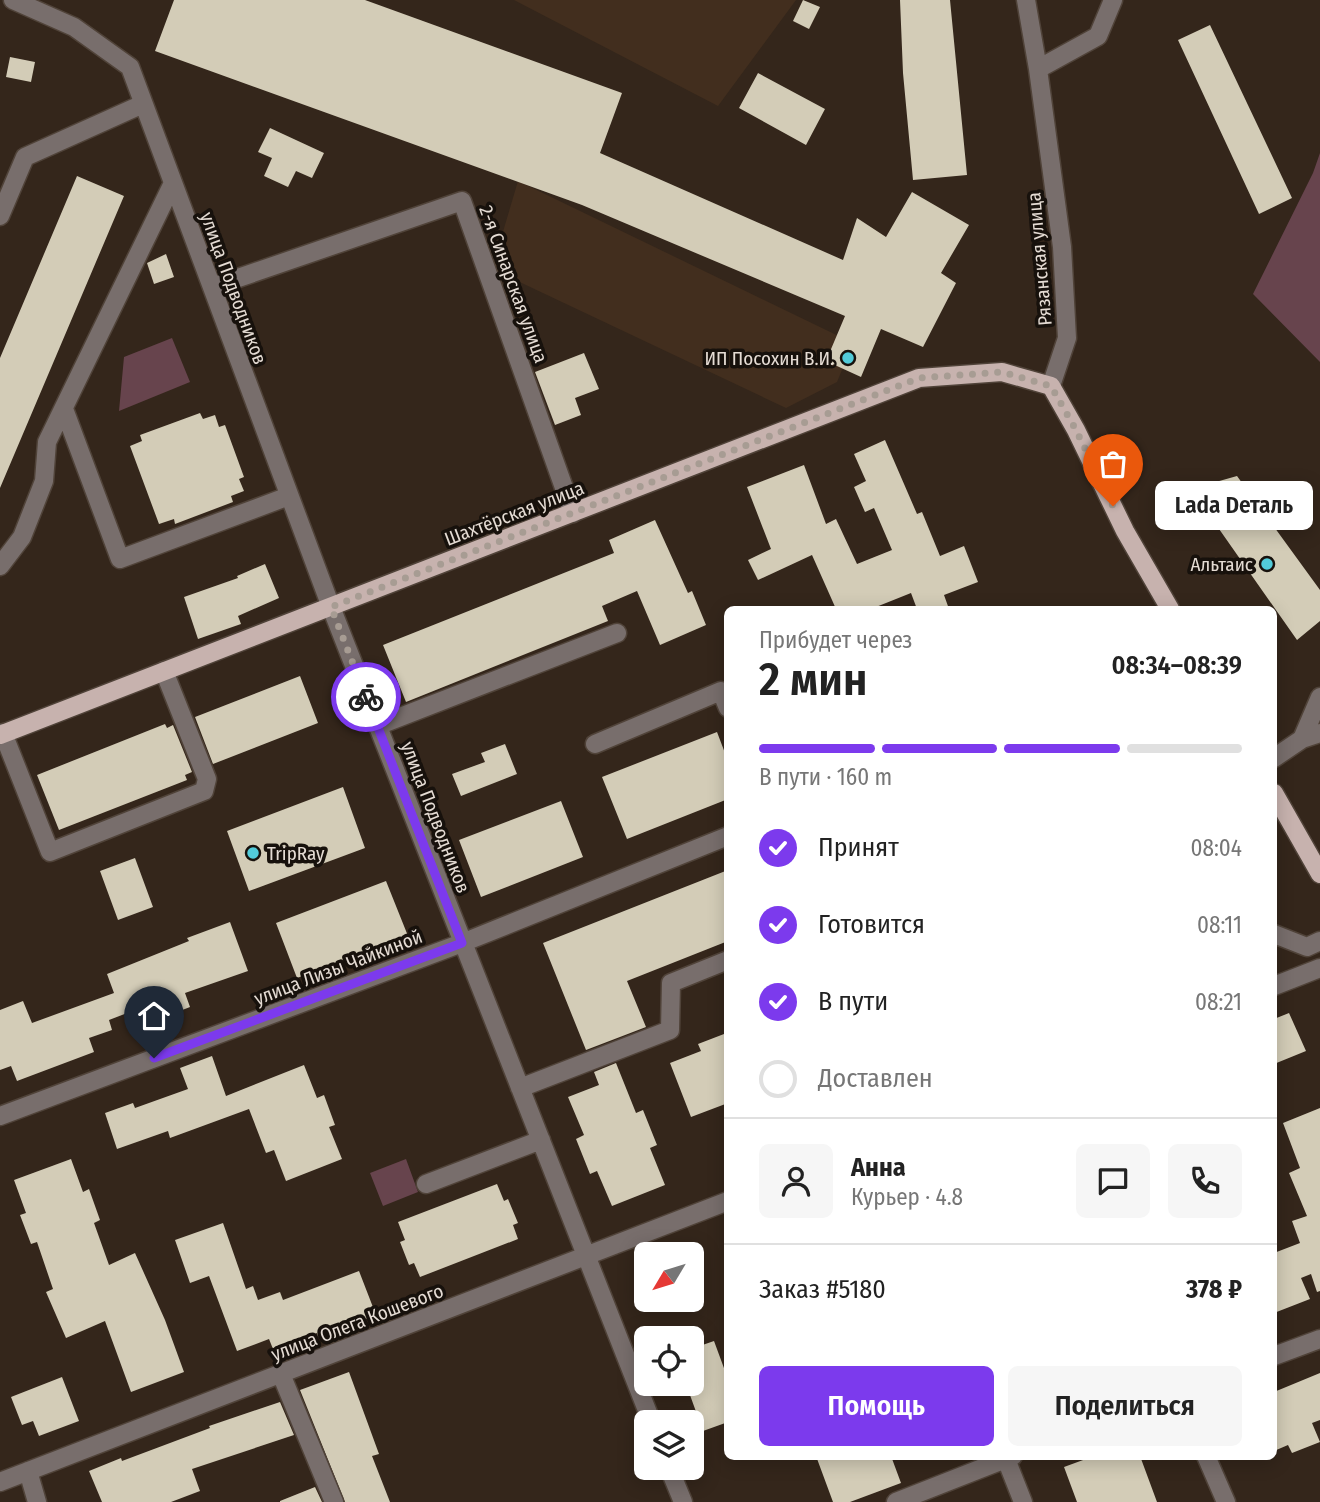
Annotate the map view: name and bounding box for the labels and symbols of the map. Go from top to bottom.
street label: Рязанская улица [1022,191,1057,327]
street label: 2-я Синарская улица [474,202,553,366]
street label: улица Подводников [195,209,272,367]
place label: ИП Посохин В.И. [704,347,834,370]
marker: ИП Посохин В.И. [840,350,856,366]
pin [1083,434,1143,506]
street label: Шахтёрская улица [441,476,587,551]
callout: Lada Dеталь [1155,482,1312,530]
place label: Альтаис [1190,553,1253,576]
marker: Альтаис [1259,556,1275,572]
courier [331,662,401,732]
street label: улица Подводников [396,738,475,896]
place label: TripRay [267,842,325,865]
marker: TripRay [245,845,261,861]
street label: улица Лизы Чайкиной [251,925,426,1010]
pin [124,986,184,1058]
north arrow [634,1242,704,1312]
street label: улица Олега Кошевого [268,1279,447,1366]

